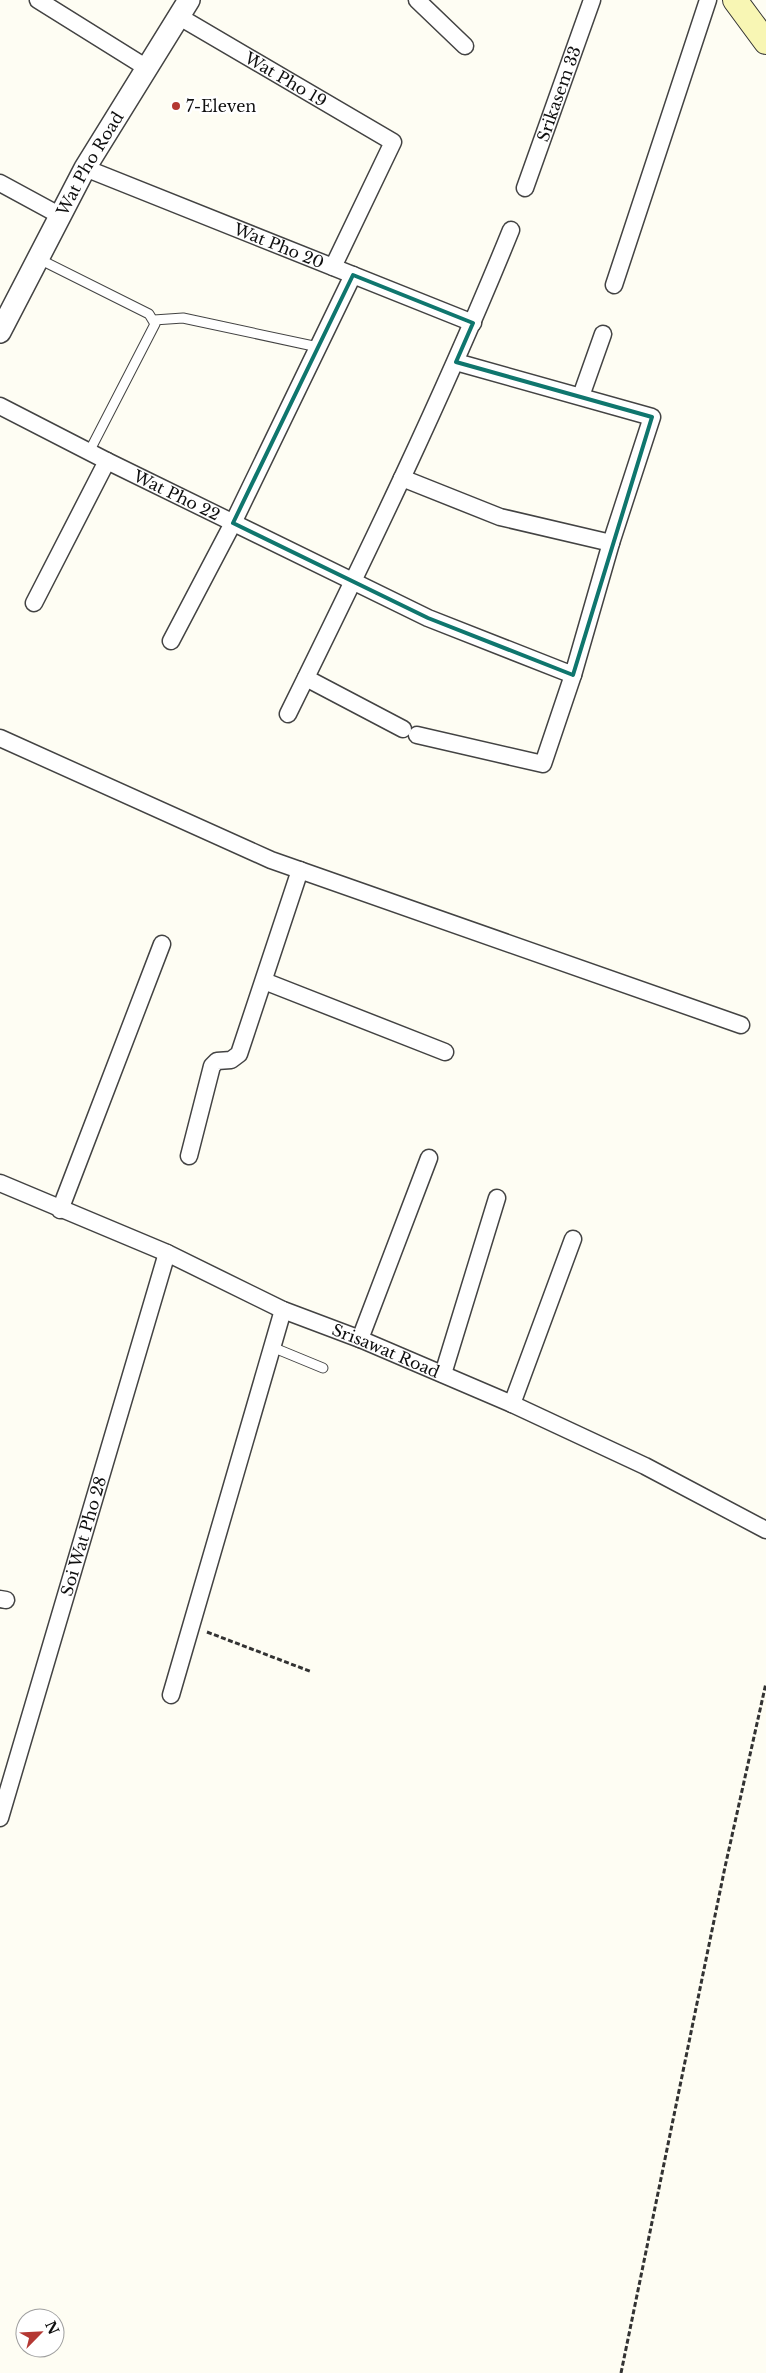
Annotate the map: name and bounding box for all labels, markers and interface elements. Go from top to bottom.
street label: Srikasem 33 [532,43,585,144]
street label: Wat Pho 19 [240,47,330,111]
place label: 7-Eleven [186,96,256,116]
marker: 7-Eleven [170,100,182,112]
street label: Wat Pho Road [52,108,128,220]
street label: Wat Pho 20 [230,218,327,273]
street label: Wat Pho 22 [129,465,223,525]
street label: Srisawat Road [329,1319,443,1382]
street label: Soi Wat Pho 28 [56,1474,110,1598]
north arrow [15,2308,65,2358]
text: N [41,2318,63,2337]

